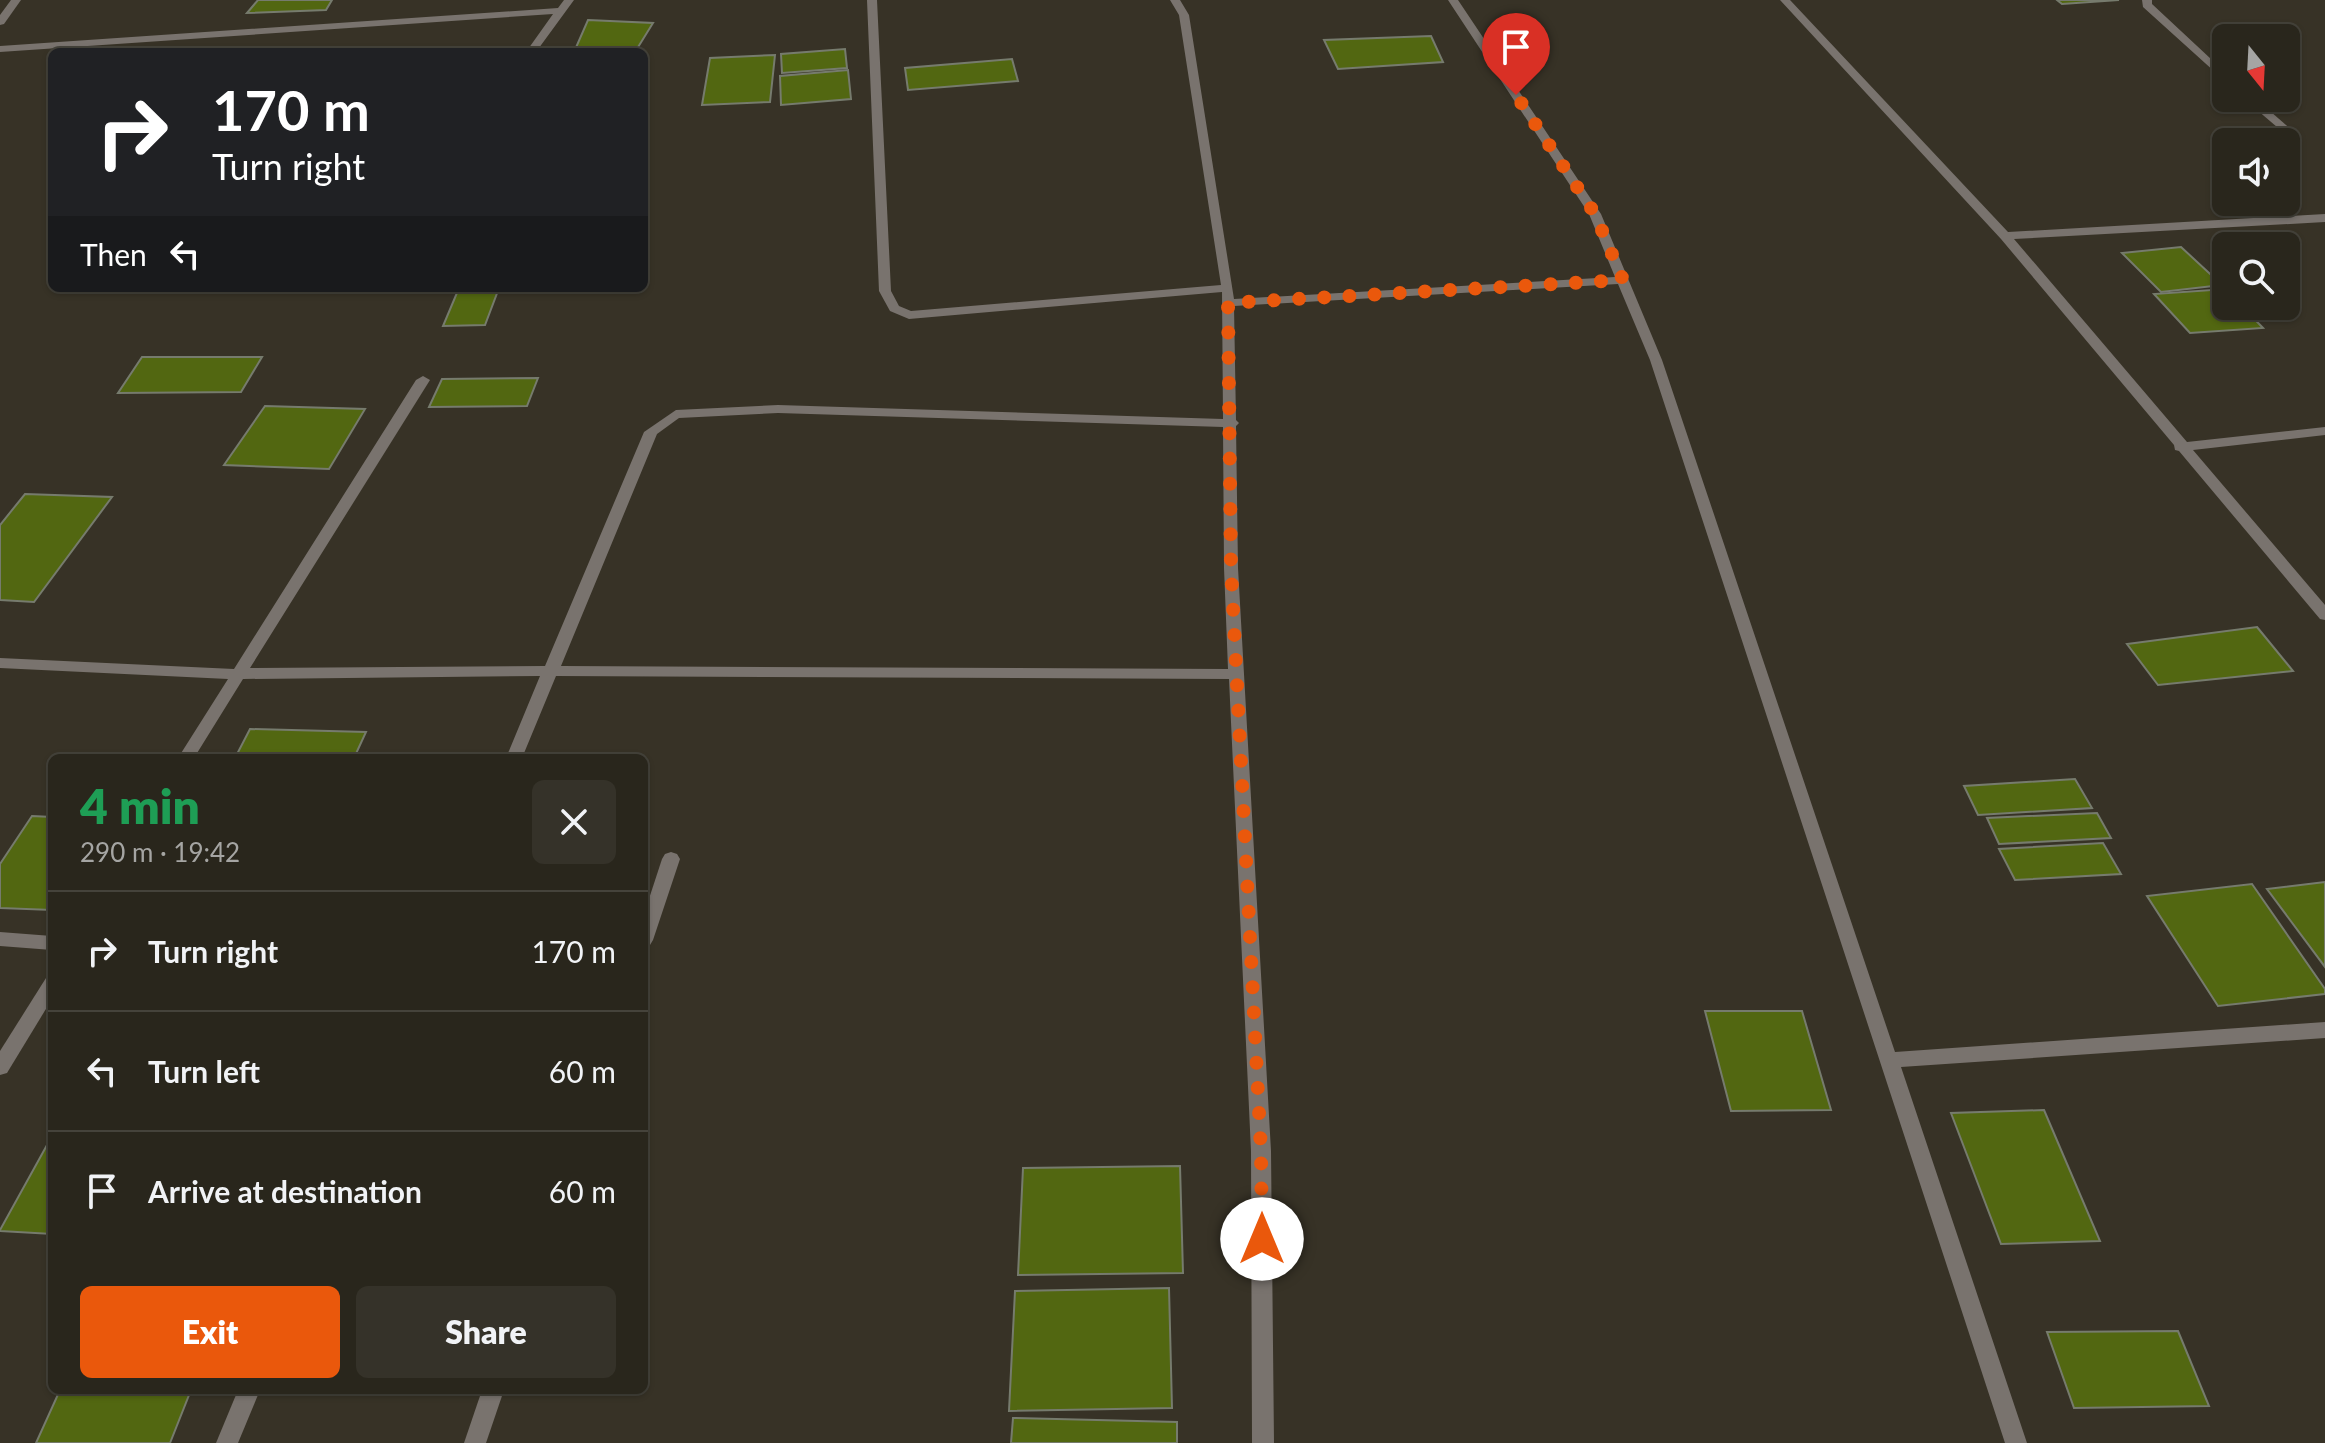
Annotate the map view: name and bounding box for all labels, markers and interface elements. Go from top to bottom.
pin [1482,13,1550,95]
north arrow [2212,24,2300,112]
map controls [2212,24,2300,320]
icon: arrive [1494,25,1538,69]
text: 170 m [212,76,370,143]
icon: right [80,80,184,184]
button: sound [2212,128,2300,216]
text: Turn right [212,144,365,188]
icon: left [163,232,207,276]
button: search [2212,232,2300,320]
text: Then [80,236,147,272]
text: 4 min [80,777,200,834]
button: close [532,780,616,864]
text: 290 m · 19:42 [80,836,240,868]
icon: right [80,929,124,973]
text: Turn right [148,933,278,969]
text: 170 m [531,933,616,969]
icon: left [80,1049,124,1093]
text: Turn left [148,1053,260,1089]
text: 60 m [549,1053,616,1089]
icon: arrive [80,1169,124,1213]
text: Arrive at destination [148,1173,422,1209]
text: 60 m [549,1173,616,1209]
position arrow [1220,1197,1304,1281]
button: Exit [80,1286,340,1378]
button: Share [356,1286,616,1378]

